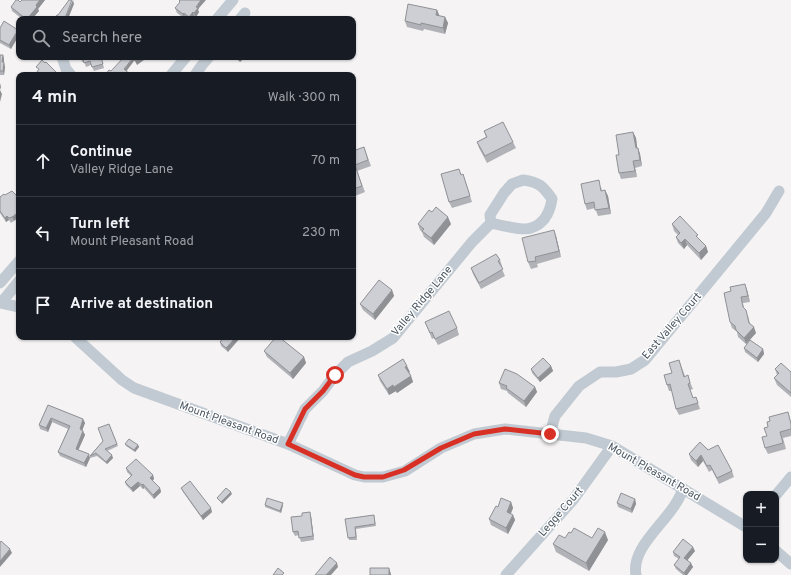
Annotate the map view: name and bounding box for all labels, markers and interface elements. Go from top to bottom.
search box [16,16,356,60]
icon: search [30,27,52,49]
text: Search here [62,29,142,48]
text: 4 min [32,87,77,109]
text: Walk · 300 m [268,90,340,106]
text: Continue [70,143,132,162]
icon: ahead [32,150,54,172]
text: 70 m [311,153,340,169]
text: Valley Ridge Lane [70,162,173,178]
text: Turn left [70,215,130,234]
icon: left [32,222,54,244]
text: 230 m [302,225,340,241]
text: Mount Pleasant Road [70,234,194,250]
street label: Valley Ridge Lane [389,263,455,339]
street label: East Valley Court [639,290,705,362]
icon: arrive [32,294,54,316]
text: Arrive at destination [70,295,213,314]
route start [326,366,344,384]
street label: Mount Pleasant Road [177,399,281,447]
route end [541,425,559,443]
street label: Mount Pleasant Road [605,440,703,504]
street label: Legge Court [536,484,586,540]
map controls [743,491,779,563]
button: + [743,491,779,527]
button: − [743,527,779,563]

